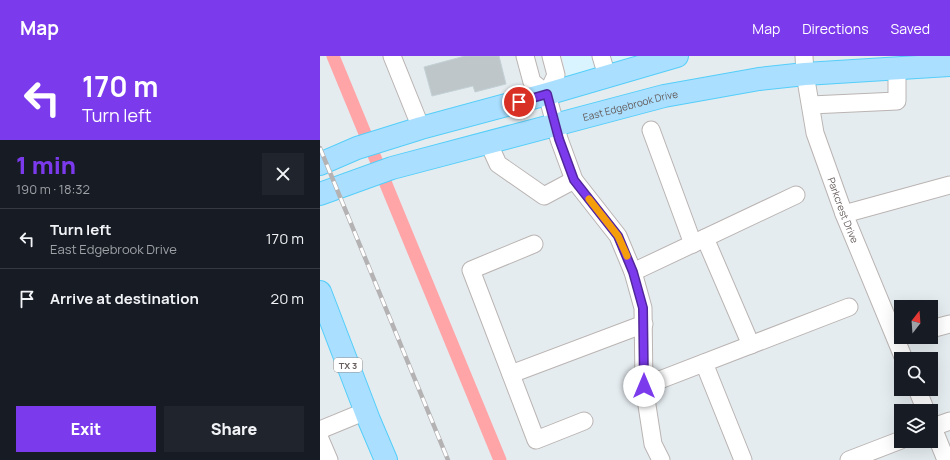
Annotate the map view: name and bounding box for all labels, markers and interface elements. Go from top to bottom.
text: Map [20,15,59,41]
text: Map [752,19,780,38]
text: Directions [802,19,869,38]
text: Saved [891,19,930,38]
text: 170 m [82,67,158,105]
icon: left [16,72,68,124]
pin [502,85,536,119]
street label: East Edgebrook Drive [581,87,679,124]
icon: arrive [508,91,530,113]
text: Turn left [82,103,152,127]
text: 1 min [16,148,76,181]
button: close [262,153,304,195]
street label: Parkcrest Drive [824,175,862,245]
text: 190 m · 18:32 [16,180,90,198]
text: Turn left [50,219,112,240]
icon: left [16,228,38,250]
text: 170 m [266,228,304,249]
text: East Edgebrook Drive [50,240,177,258]
icon: arrive [16,288,38,310]
text: Arrive at destination [50,288,199,309]
text: 20 m [271,288,304,309]
north arrow [894,300,938,344]
map controls [894,300,938,448]
button: search [894,352,938,396]
road number: TX 3 [334,358,362,372]
position arrow [623,365,665,407]
button: layers [894,404,938,448]
button: Exit [16,406,156,452]
button: Share [164,406,304,452]

